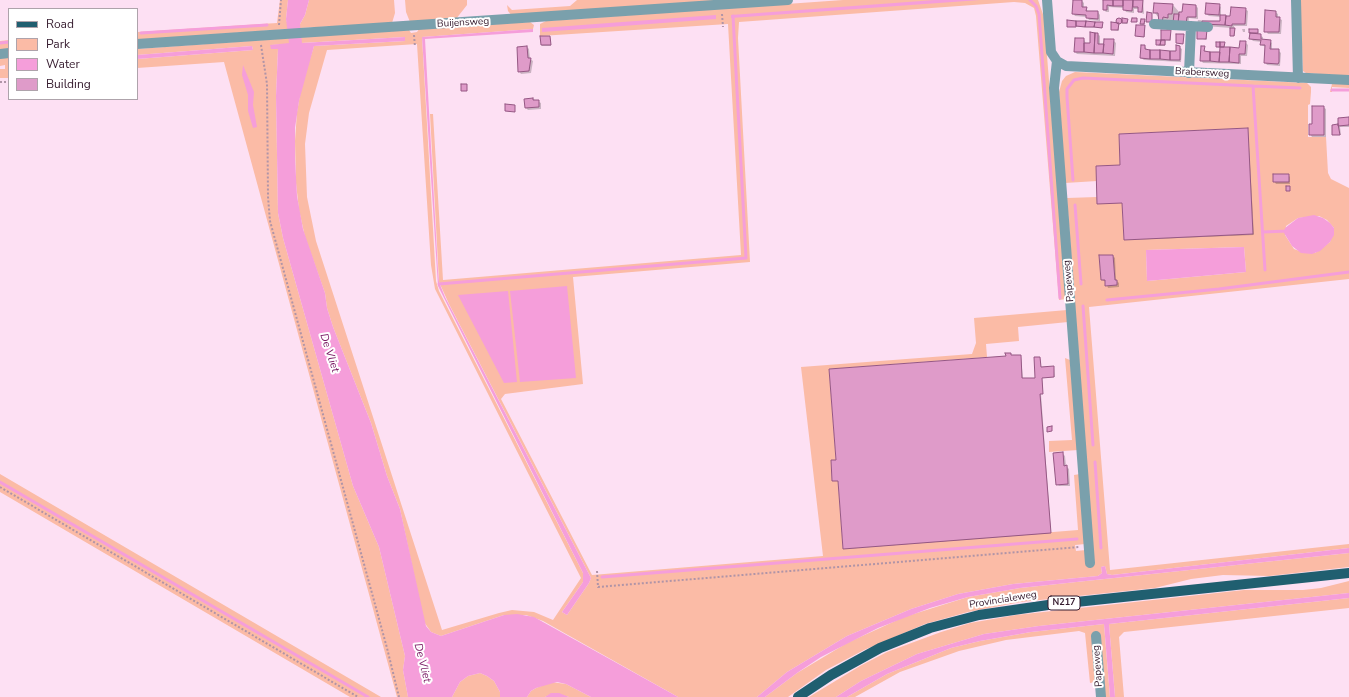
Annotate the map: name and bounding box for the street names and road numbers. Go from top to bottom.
street label: Buijensweg [437,16,489,30]
street label: Brabersweg [1174,66,1230,80]
street label: Papeweg [1061,260,1077,302]
street label: Provincialeweg [968,589,1038,611]
road number: N217 [1048,596,1080,610]
street label: Papeweg [1091,645,1105,687]

